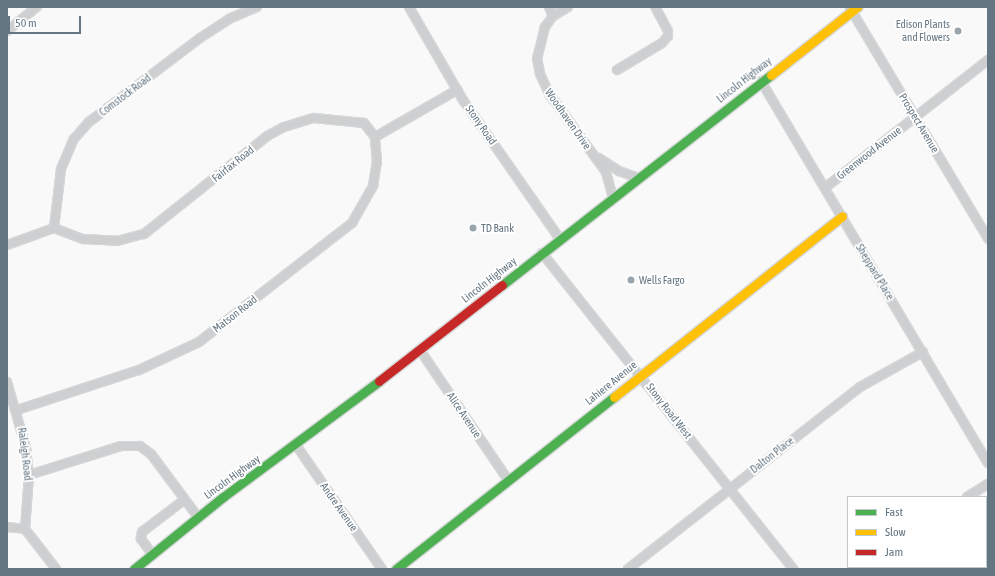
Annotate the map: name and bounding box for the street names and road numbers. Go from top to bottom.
street label: Lincoln Highway [714,54,774,106]
street label: Comstock Road [96,71,154,119]
street label: Woodhaven Drive [542,86,594,152]
street label: Prospect Avenue [896,91,942,155]
street label: Stony Road [463,103,499,147]
street label: Greenwood Avenue [834,124,904,182]
street label: Fairfax Road [209,143,257,185]
street label: Sheppard Place [853,242,897,302]
street label: Lincoln Highway [459,254,519,306]
street label: Matson Road [210,293,260,335]
street label: Lahiere Avenue [583,358,639,408]
street label: Stony Road West [643,381,695,441]
street label: Alice Avenue [444,390,484,440]
street label: Raleigh Road [15,427,35,481]
street label: Dalton Place [748,434,796,476]
street label: Lincoln Highway [201,452,263,502]
street label: Andre Avenue [317,480,361,534]

